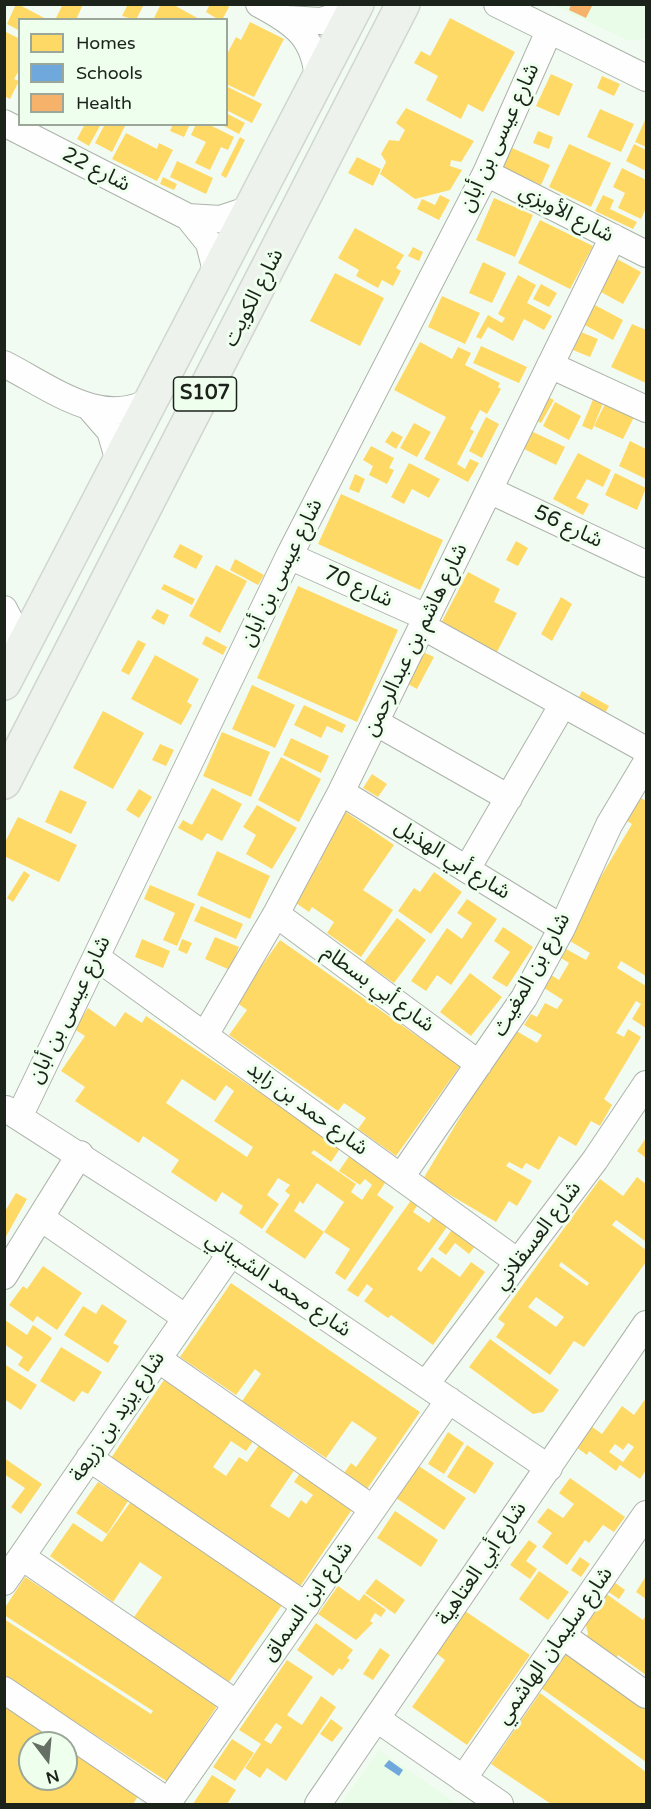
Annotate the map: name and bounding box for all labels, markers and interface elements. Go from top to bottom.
legend [18,18,228,126]
text: Homes [76,32,136,54]
street label: شارع عيسى بن أبان [455,60,545,216]
text: Schools [76,62,143,84]
text: Health [76,92,132,114]
street label: شارع 22 [58,142,134,198]
street label: شارع الأوبزي [514,179,618,249]
street label: شارع الكويت [219,245,289,351]
road number: S107 [174,377,236,411]
street label: شارع عيسى بن أبان [235,495,329,651]
street label: شارع 56 [530,500,606,554]
street label: شارع هاشم بن عبدالرحمن [358,539,474,741]
street label: شارع 70 [320,561,396,613]
street label: شارع أبي الهذيل [389,814,515,906]
street label: شارع بن المغيث [488,909,576,1041]
street label: شارع عيسى بن أبان [23,932,117,1088]
street label: شارع أبي بسطام [317,940,439,1038]
street label: شارع حمد بن زايد [242,1057,372,1161]
street label: شارع العسقلاني [489,1177,587,1295]
street label: شارع محمد الشيباني [200,1227,356,1343]
street label: شارع يزيد بن زريعة [65,1347,171,1487]
street label: شارع أبي العتاهية [431,1498,533,1630]
street label: شارع ابن السماق [257,1537,359,1667]
street label: شارع سليمان الهاشمي [491,1562,619,1730]
north arrow [18,1731,78,1791]
text: N [43,1765,61,1788]

